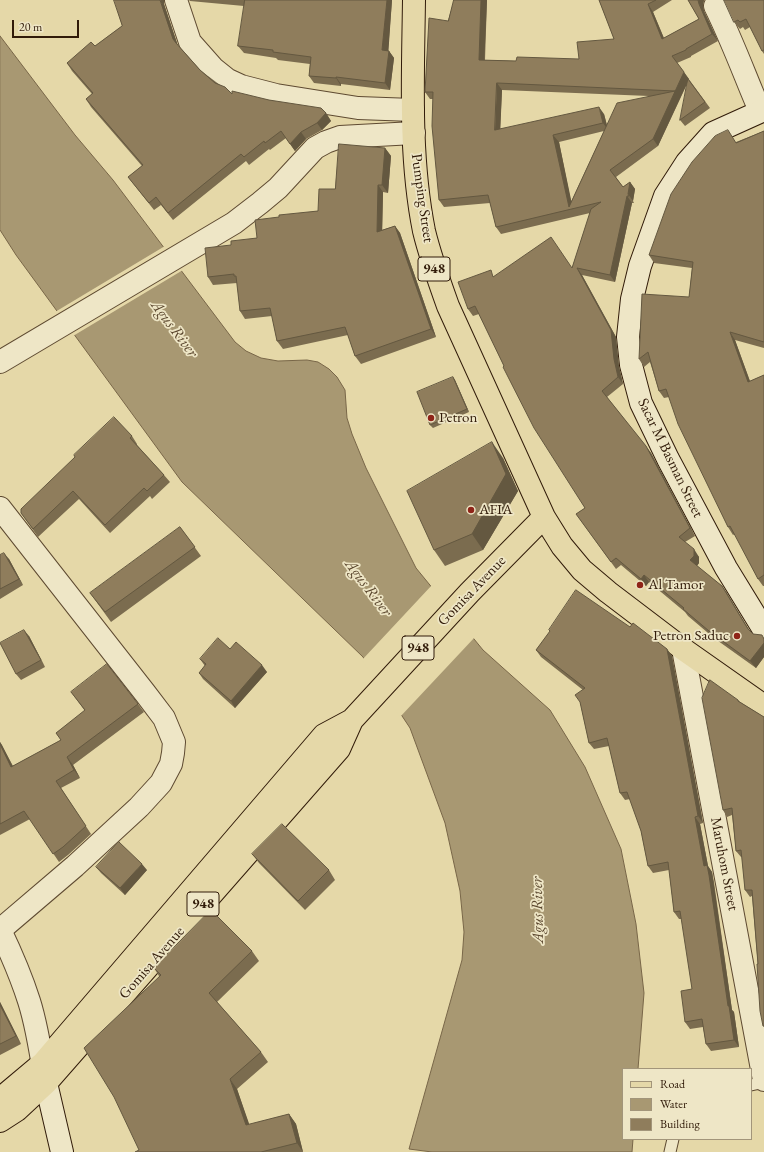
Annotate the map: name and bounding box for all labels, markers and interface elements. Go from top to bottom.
scale bar [14,12,81,38]
text: 20 m [19,19,42,35]
street label: Pumping Street [407,152,437,244]
road number: 948 [418,257,450,281]
water label: Agus River [146,297,202,361]
street label: Sacar M Basman Street [633,395,707,521]
place label: Petron [439,409,477,427]
marker: Petron [426,413,436,423]
place label: AFIA [479,501,513,519]
marker: AFIA [466,505,476,515]
street label: Gomisa Avenue [434,552,510,630]
water label: Agus River [340,556,396,620]
place label: Al Tamor [648,576,704,594]
marker: Al Tamor [635,580,645,590]
place label: Petron Saduc [653,627,729,645]
marker: Petron Saduc [732,631,742,641]
road number: 948 [402,636,434,660]
street label: Maruhom Street [706,816,742,912]
water label: Agus River [528,876,548,944]
road number: 948 [187,892,219,916]
street label: Gomisa Avenue [115,923,189,1003]
legend [622,1068,752,1140]
text: Road [660,1076,685,1092]
text: Water [660,1096,687,1112]
text: Building [660,1116,700,1132]

